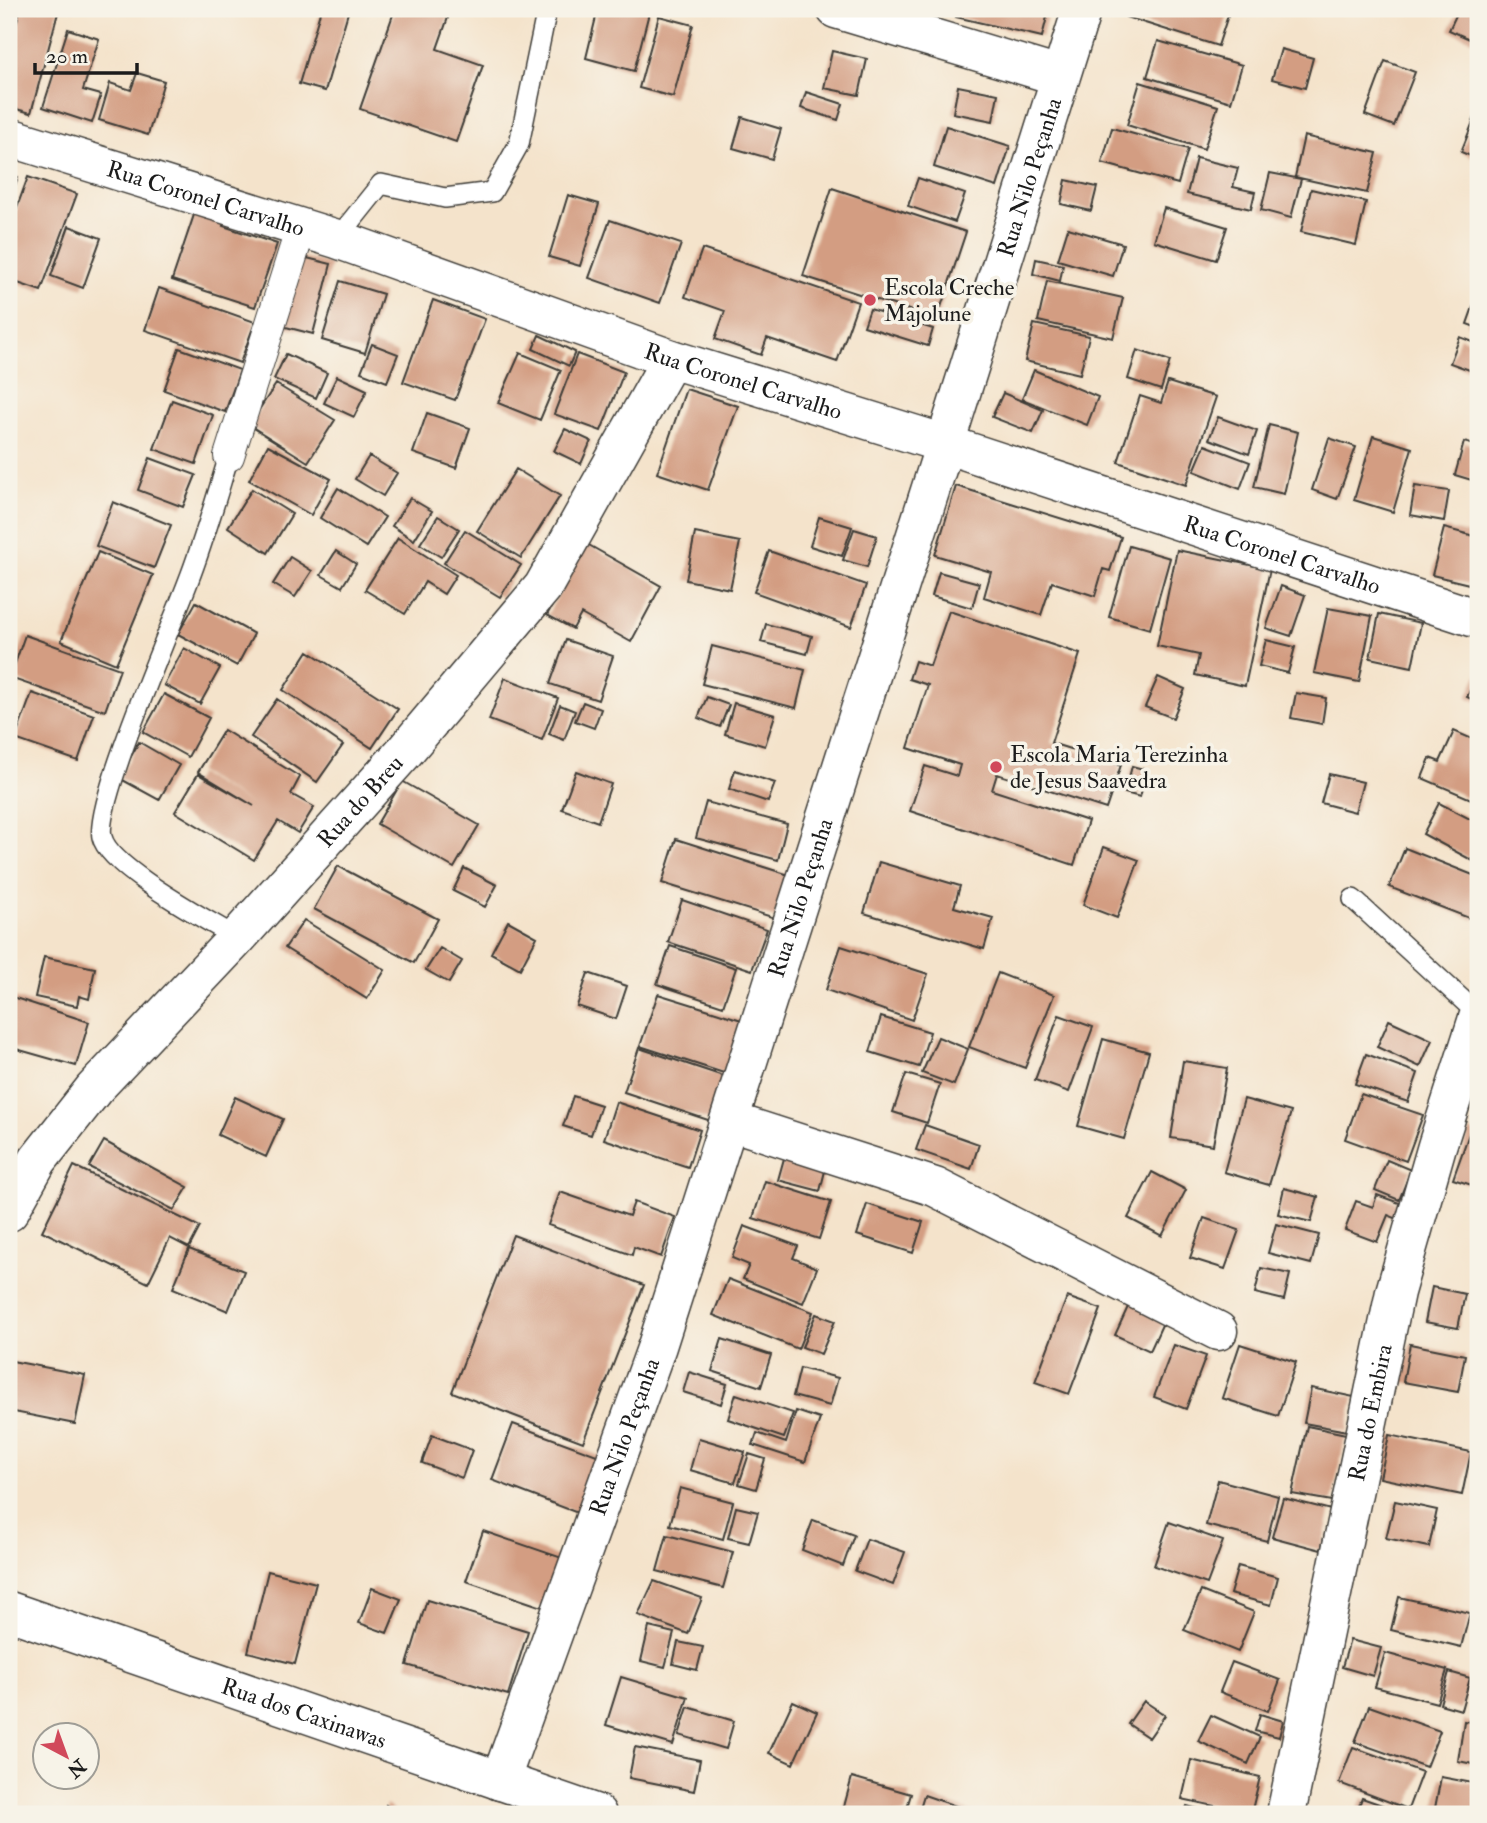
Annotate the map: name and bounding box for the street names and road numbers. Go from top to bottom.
street label: Rua Nilo Peçanha [991,94,1068,261]
street label: Rua Coronel Carvalho [103,154,308,243]
street label: Rua Coronel Carvalho [640,337,846,426]
street label: Rua Coronel Carvalho [1180,509,1384,601]
street label: Rua do Breu [311,749,410,854]
street label: Rua Nilo Peçanha [762,814,840,981]
street label: Rua do Embira [1342,1341,1399,1484]
street label: Rua Nilo Peçanha [583,1354,667,1520]
street label: Rua dos Caxinawas [217,1671,390,1755]

